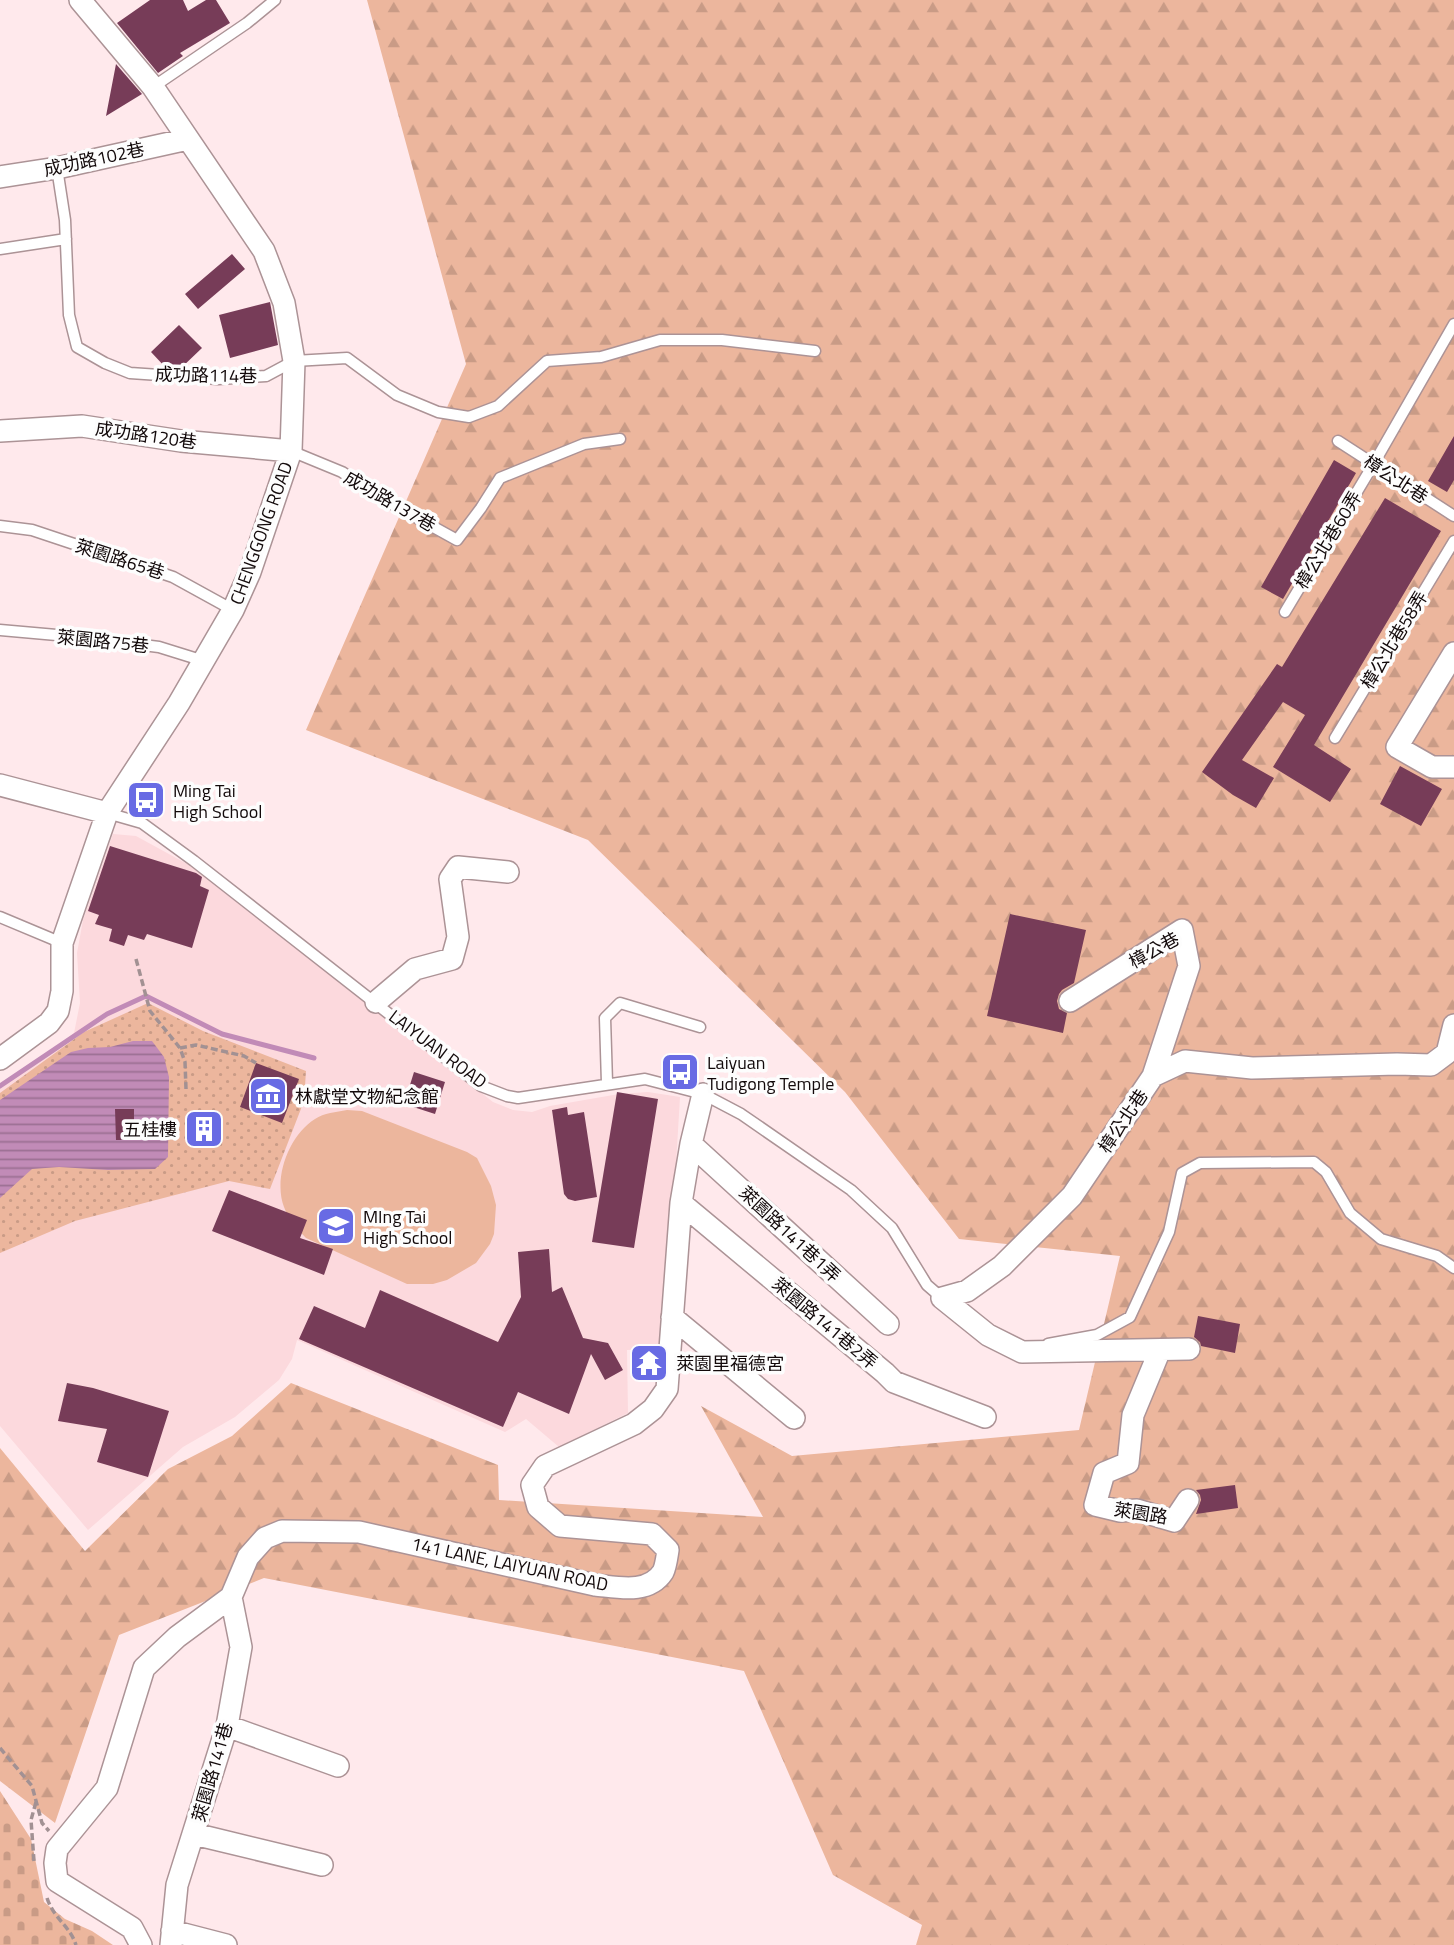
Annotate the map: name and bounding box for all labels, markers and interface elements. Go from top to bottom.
street label: 成功路102巷 [41,135,147,183]
street label: 成功路114巷 [155,361,257,389]
street label: 成功路120巷 [93,415,199,455]
street label: 樟公北巷 [1358,448,1434,510]
street label: CHENGGONG ROAD [223,458,299,608]
street label: 成功路137巷 [339,464,441,538]
street label: 樟公北巷60弄 [1288,486,1368,594]
street label: 萊園路65巷 [72,532,168,586]
street label: 樟公北巷58弄 [1354,586,1434,694]
street label: 萊園路75巷 [56,623,150,659]
place label: Ming Tai High School [173,777,262,825]
bus stop icon: Ming Tai High School [125,779,167,821]
street label: 樟公巷 [1124,925,1184,975]
street label: LAIYUAN ROAD [383,1003,493,1095]
place label: Laiyuan Tudigong Temple [707,1049,834,1097]
bus stop icon: Laiyuan Tudigong Temple [659,1051,701,1093]
museum icon: 林獻堂文物紀念館 [247,1075,289,1117]
place label: 林獻堂文物紀念館 [295,1083,439,1110]
street label: 樟公北巷 [1092,1084,1154,1158]
building icon: 五桂樓 [183,1108,225,1150]
place label: 五桂樓 [123,1116,177,1143]
street label: 萊園路141巷1弄 [733,1180,847,1288]
place label: MIng Tai High School [363,1203,452,1251]
school or university icon: MIng Tai High School [315,1205,357,1247]
street label: 萊園路141巷2弄 [766,1271,884,1375]
temple icon: 萊園里福德宮 [628,1342,670,1384]
place label: 萊園里福德宮 [676,1350,784,1377]
street label: 萊園路 [1112,1495,1170,1531]
street label: 141 LANE, LAIYUAN ROAD [409,1530,611,1598]
street label: 萊園路141巷 [185,1719,239,1825]

